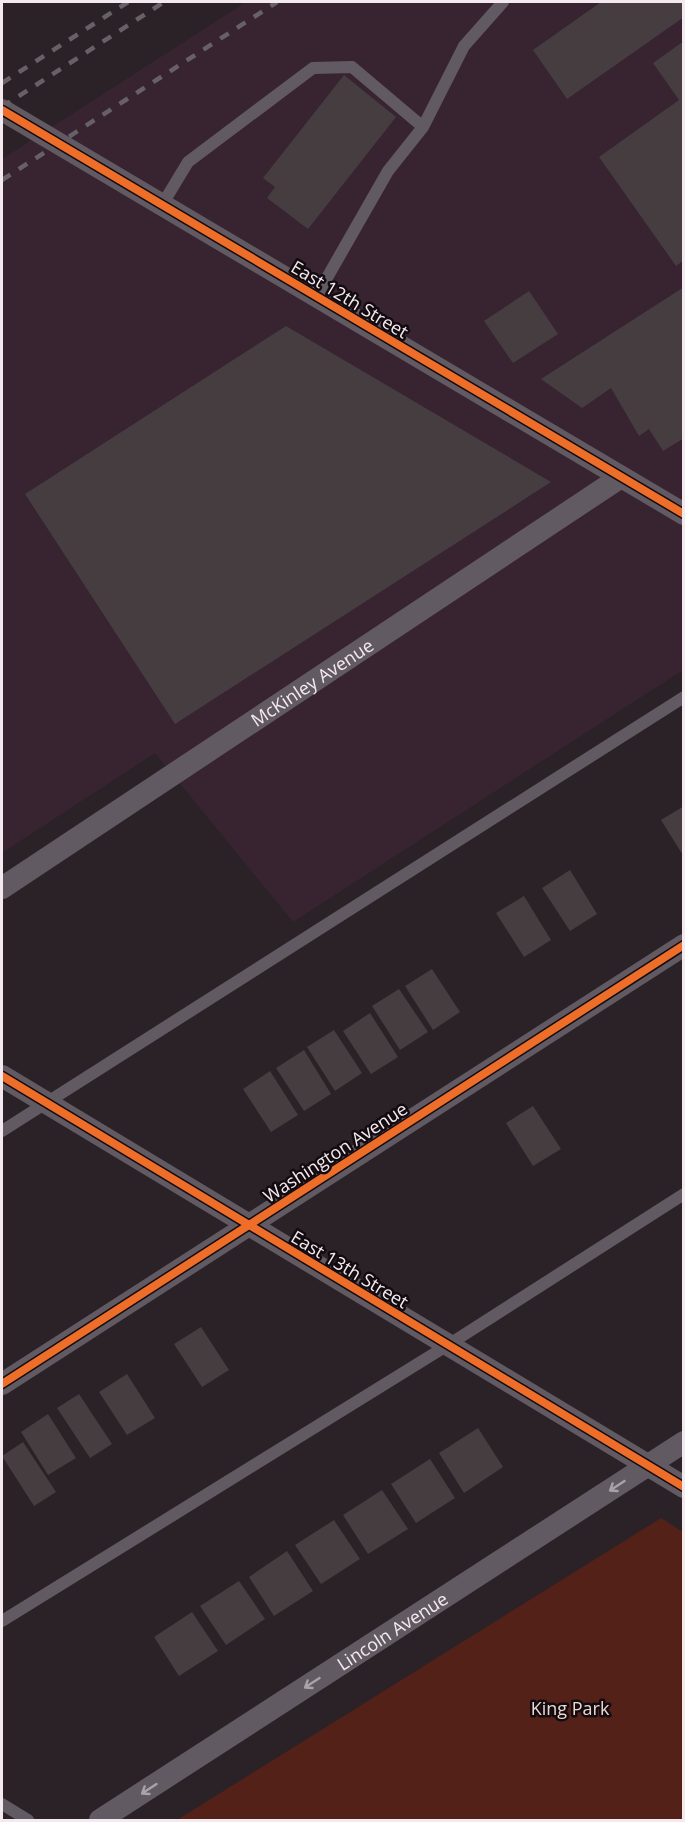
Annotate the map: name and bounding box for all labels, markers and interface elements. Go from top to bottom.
street label: East 12th Street [287,255,413,343]
street label: McKinley Avenue [246,633,378,732]
street label: Washington Avenue [258,1096,412,1208]
street label: East 13th Street [287,1225,413,1313]
one-way arrow [609,1480,626,1492]
street label: Lincoln Avenue [332,1586,452,1676]
one-way arrow [304,1677,321,1689]
park label: King Park [531,1696,610,1720]
one-way arrow [141,1783,157,1795]

